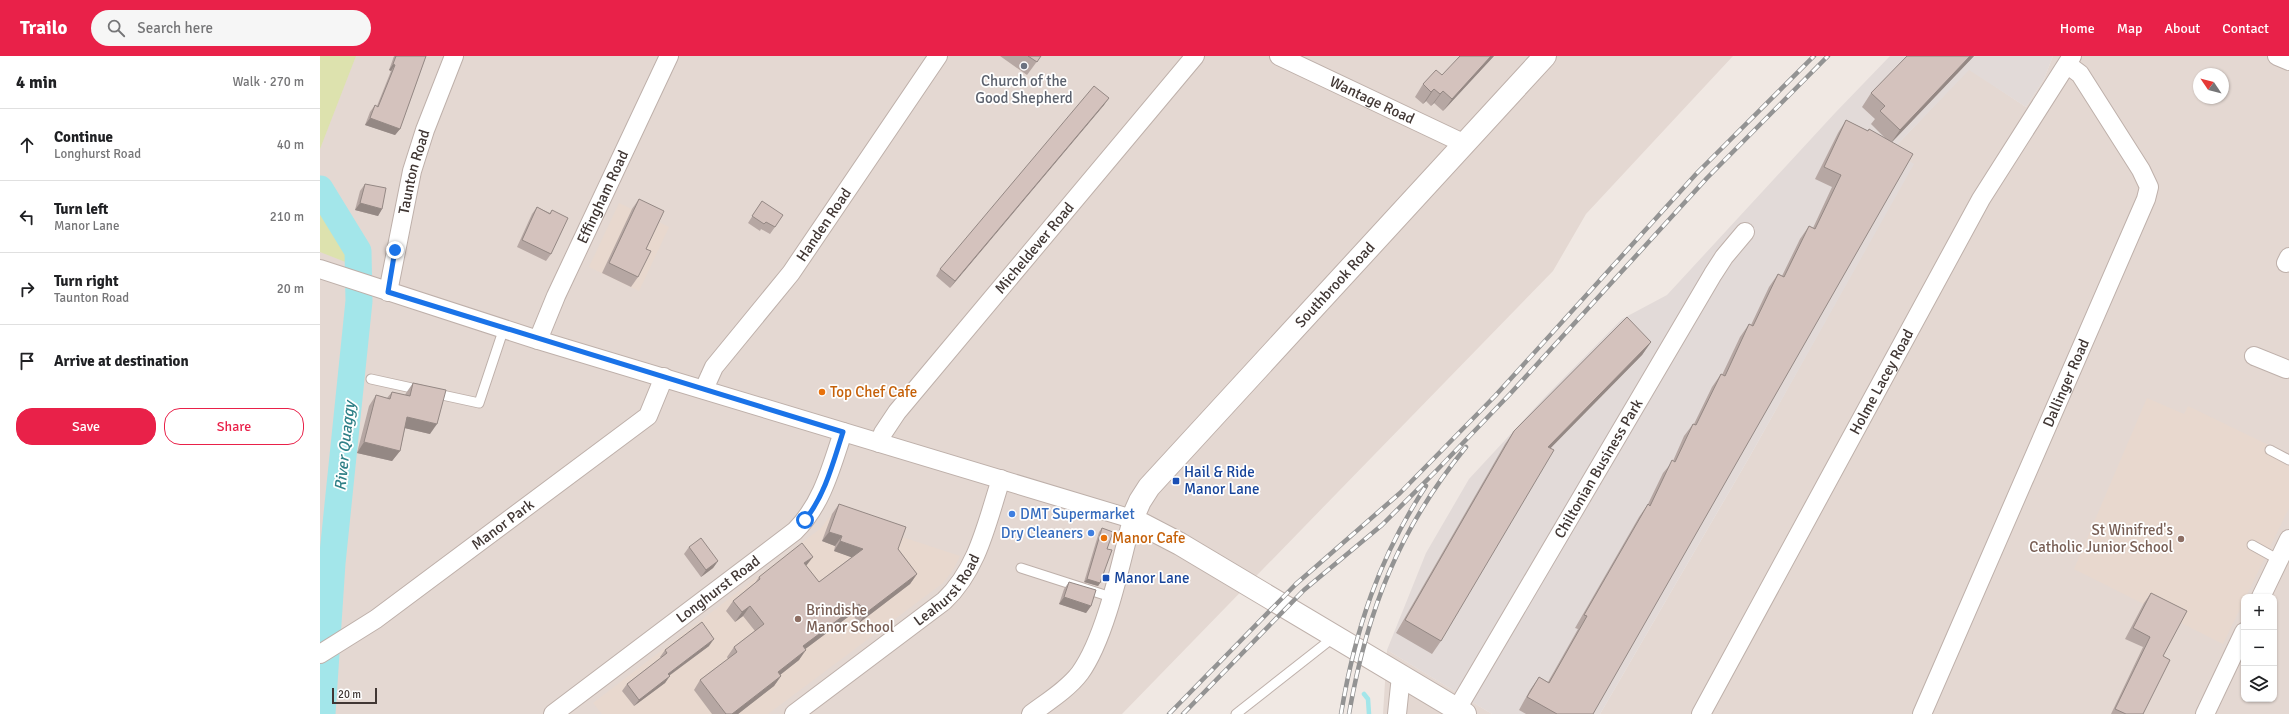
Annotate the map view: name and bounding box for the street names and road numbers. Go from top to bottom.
street label: Wantage Road [1327,72,1417,128]
street label: Taunton Road [395,127,434,216]
street label: Effingham Road [573,147,632,246]
street label: Handen Road [792,184,855,265]
street label: Micheldever Road [991,199,1078,297]
street label: Southbrook Road [1291,238,1379,331]
street label: Holme Lacey Road [1846,326,1917,438]
street label: Dallinger Road [2039,336,2093,430]
street label: Chiltonian Business Park [1550,395,1647,542]
street label: Manor Park [468,495,538,554]
street label: Leahurst Road [910,551,984,630]
street label: Longhurst Road [673,552,764,627]

